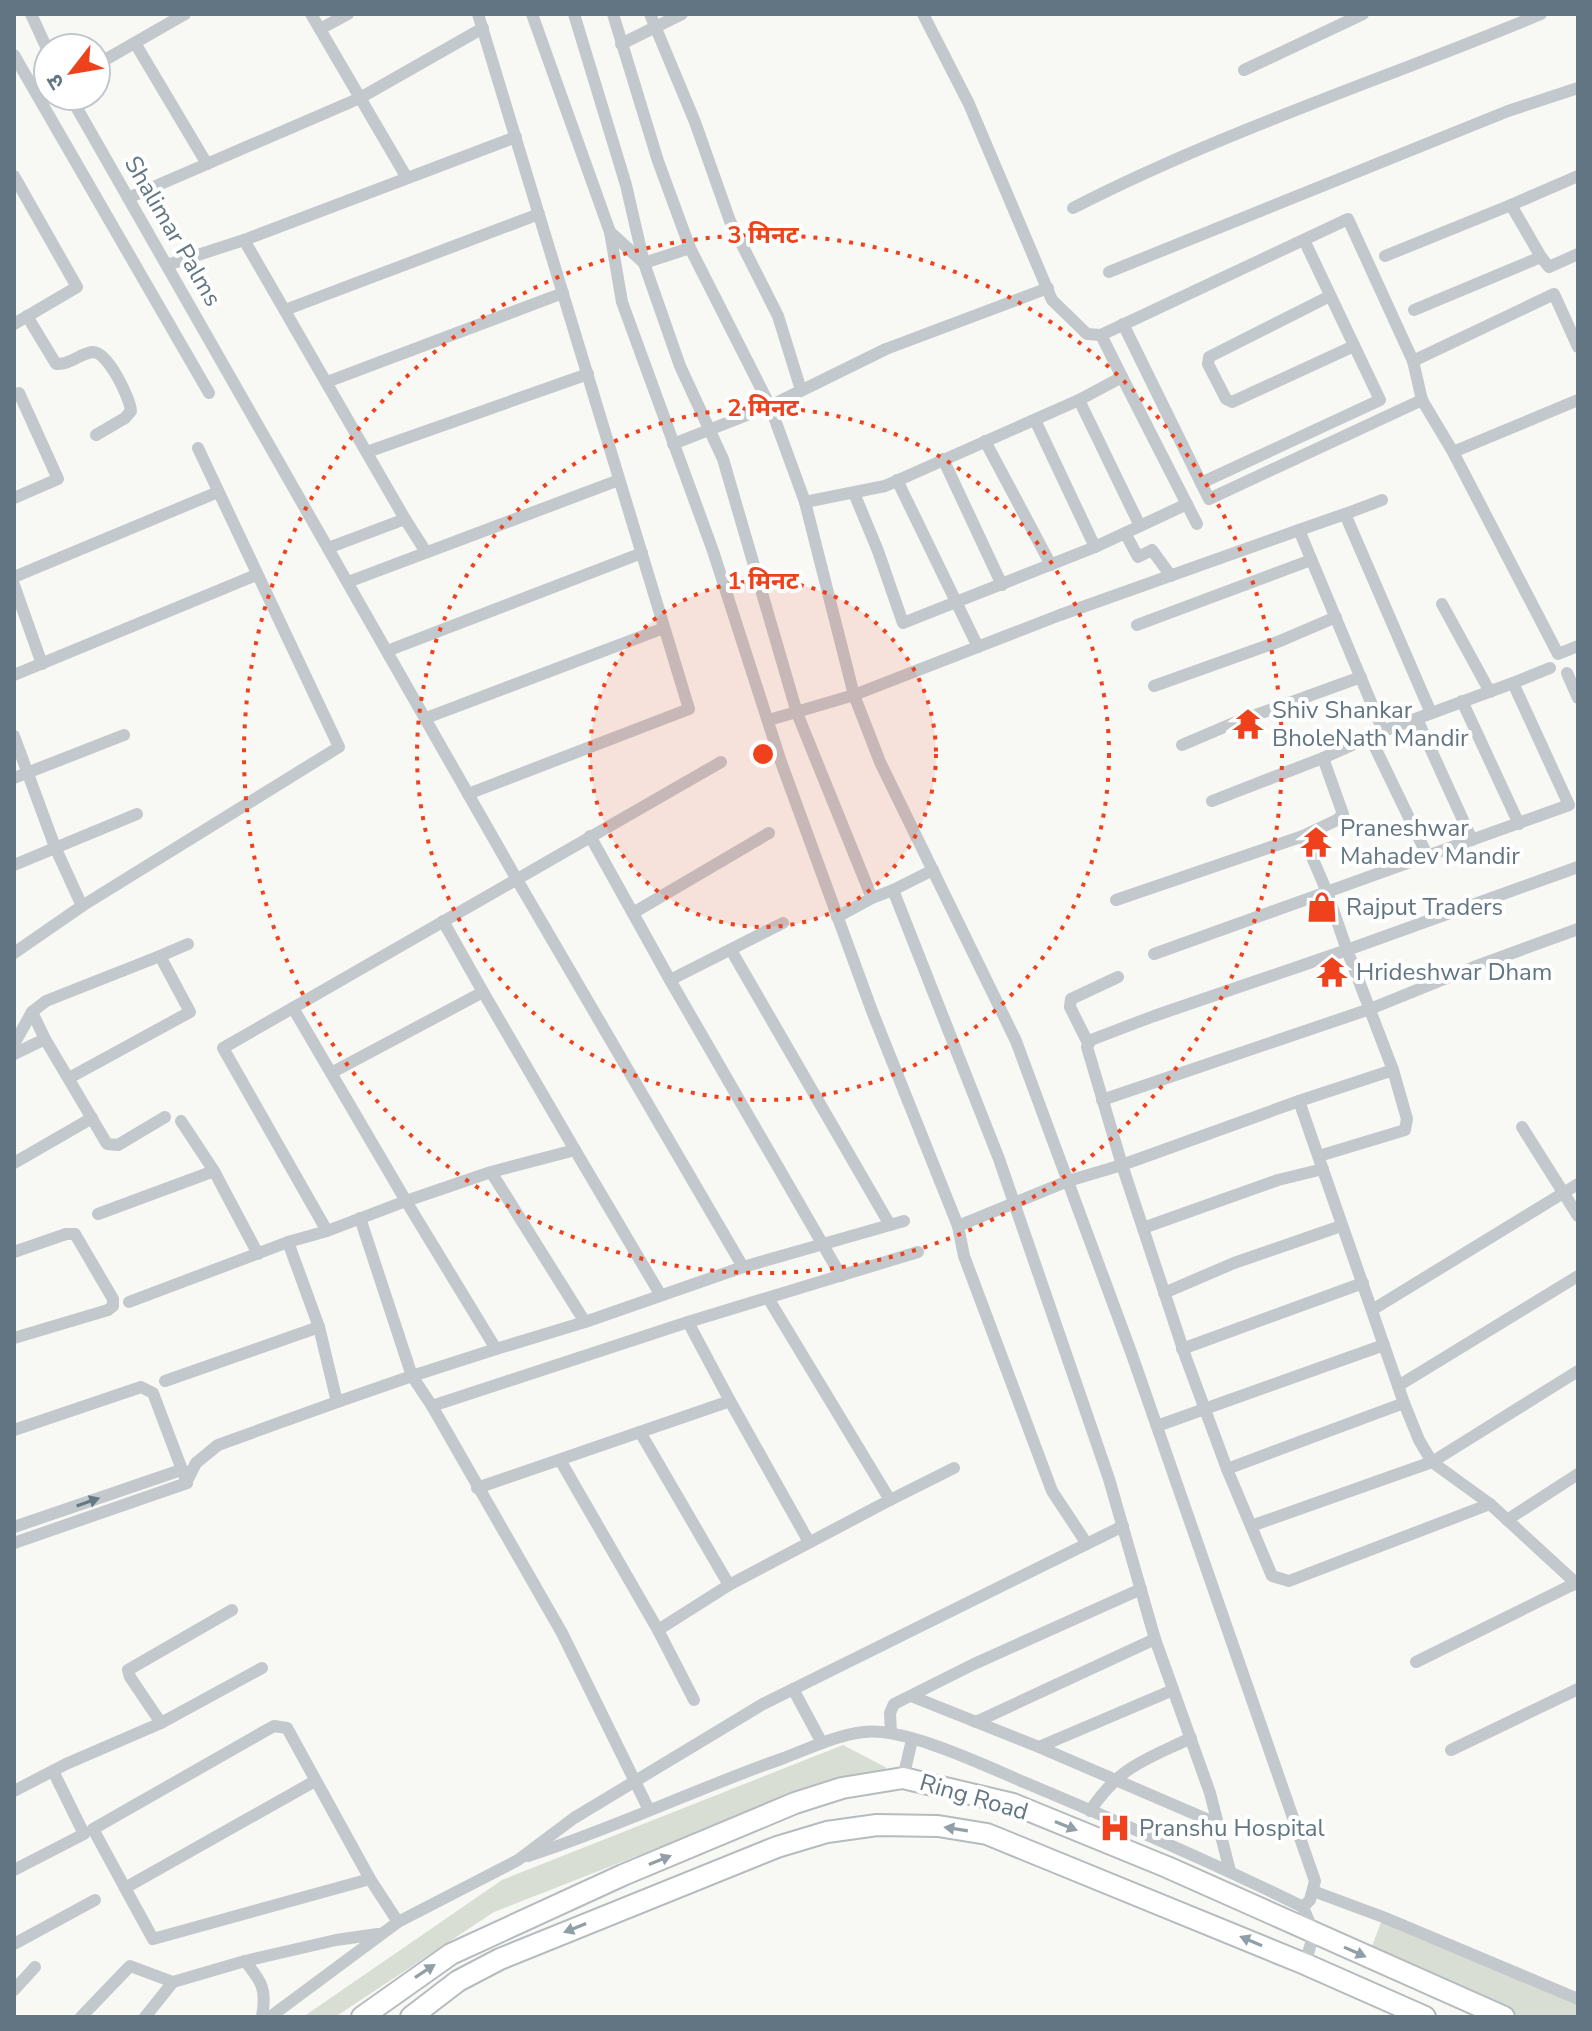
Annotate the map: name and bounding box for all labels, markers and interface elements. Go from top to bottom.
north arrow [32,32,112,112]
text: उ [39,68,72,95]
street label: Shalimar Palms [117,150,229,312]
text: 3 मिनट [727,219,800,251]
text: 2 मिनट [727,392,800,424]
text: 1 मिनट [727,565,800,597]
place label: Shiv Shankar BholeNath Mandir [1272,694,1469,754]
temple icon: Shiv Shankar BholeNath Mandir [1231,707,1265,741]
centre of rings [749,740,777,768]
place label: Praneshwar Mahadev Mandir [1340,812,1520,872]
temple icon: Praneshwar Mahadev Mandir [1299,825,1333,859]
shop icon: Rajput Traders [1305,890,1339,924]
place label: Rajput Traders [1346,891,1503,923]
temple icon: Hrideshwar Dham [1315,955,1349,989]
place label: Hrideshwar Dham [1356,956,1552,988]
one-way arrow [76,1495,100,1507]
street label: Ring Road [916,1766,1032,1828]
hospital icon: Pranshu Hospital [1098,1811,1132,1845]
place label: Pranshu Hospital [1139,1812,1325,1844]
one-way arrow [1054,1820,1078,1833]
one-way arrow [943,1822,968,1835]
one-way arrow [648,1853,672,1866]
one-way arrow [563,1922,587,1935]
one-way arrow [1239,1934,1263,1947]
one-way arrow [1344,1945,1367,1958]
one-way arrow [415,1964,436,1979]

